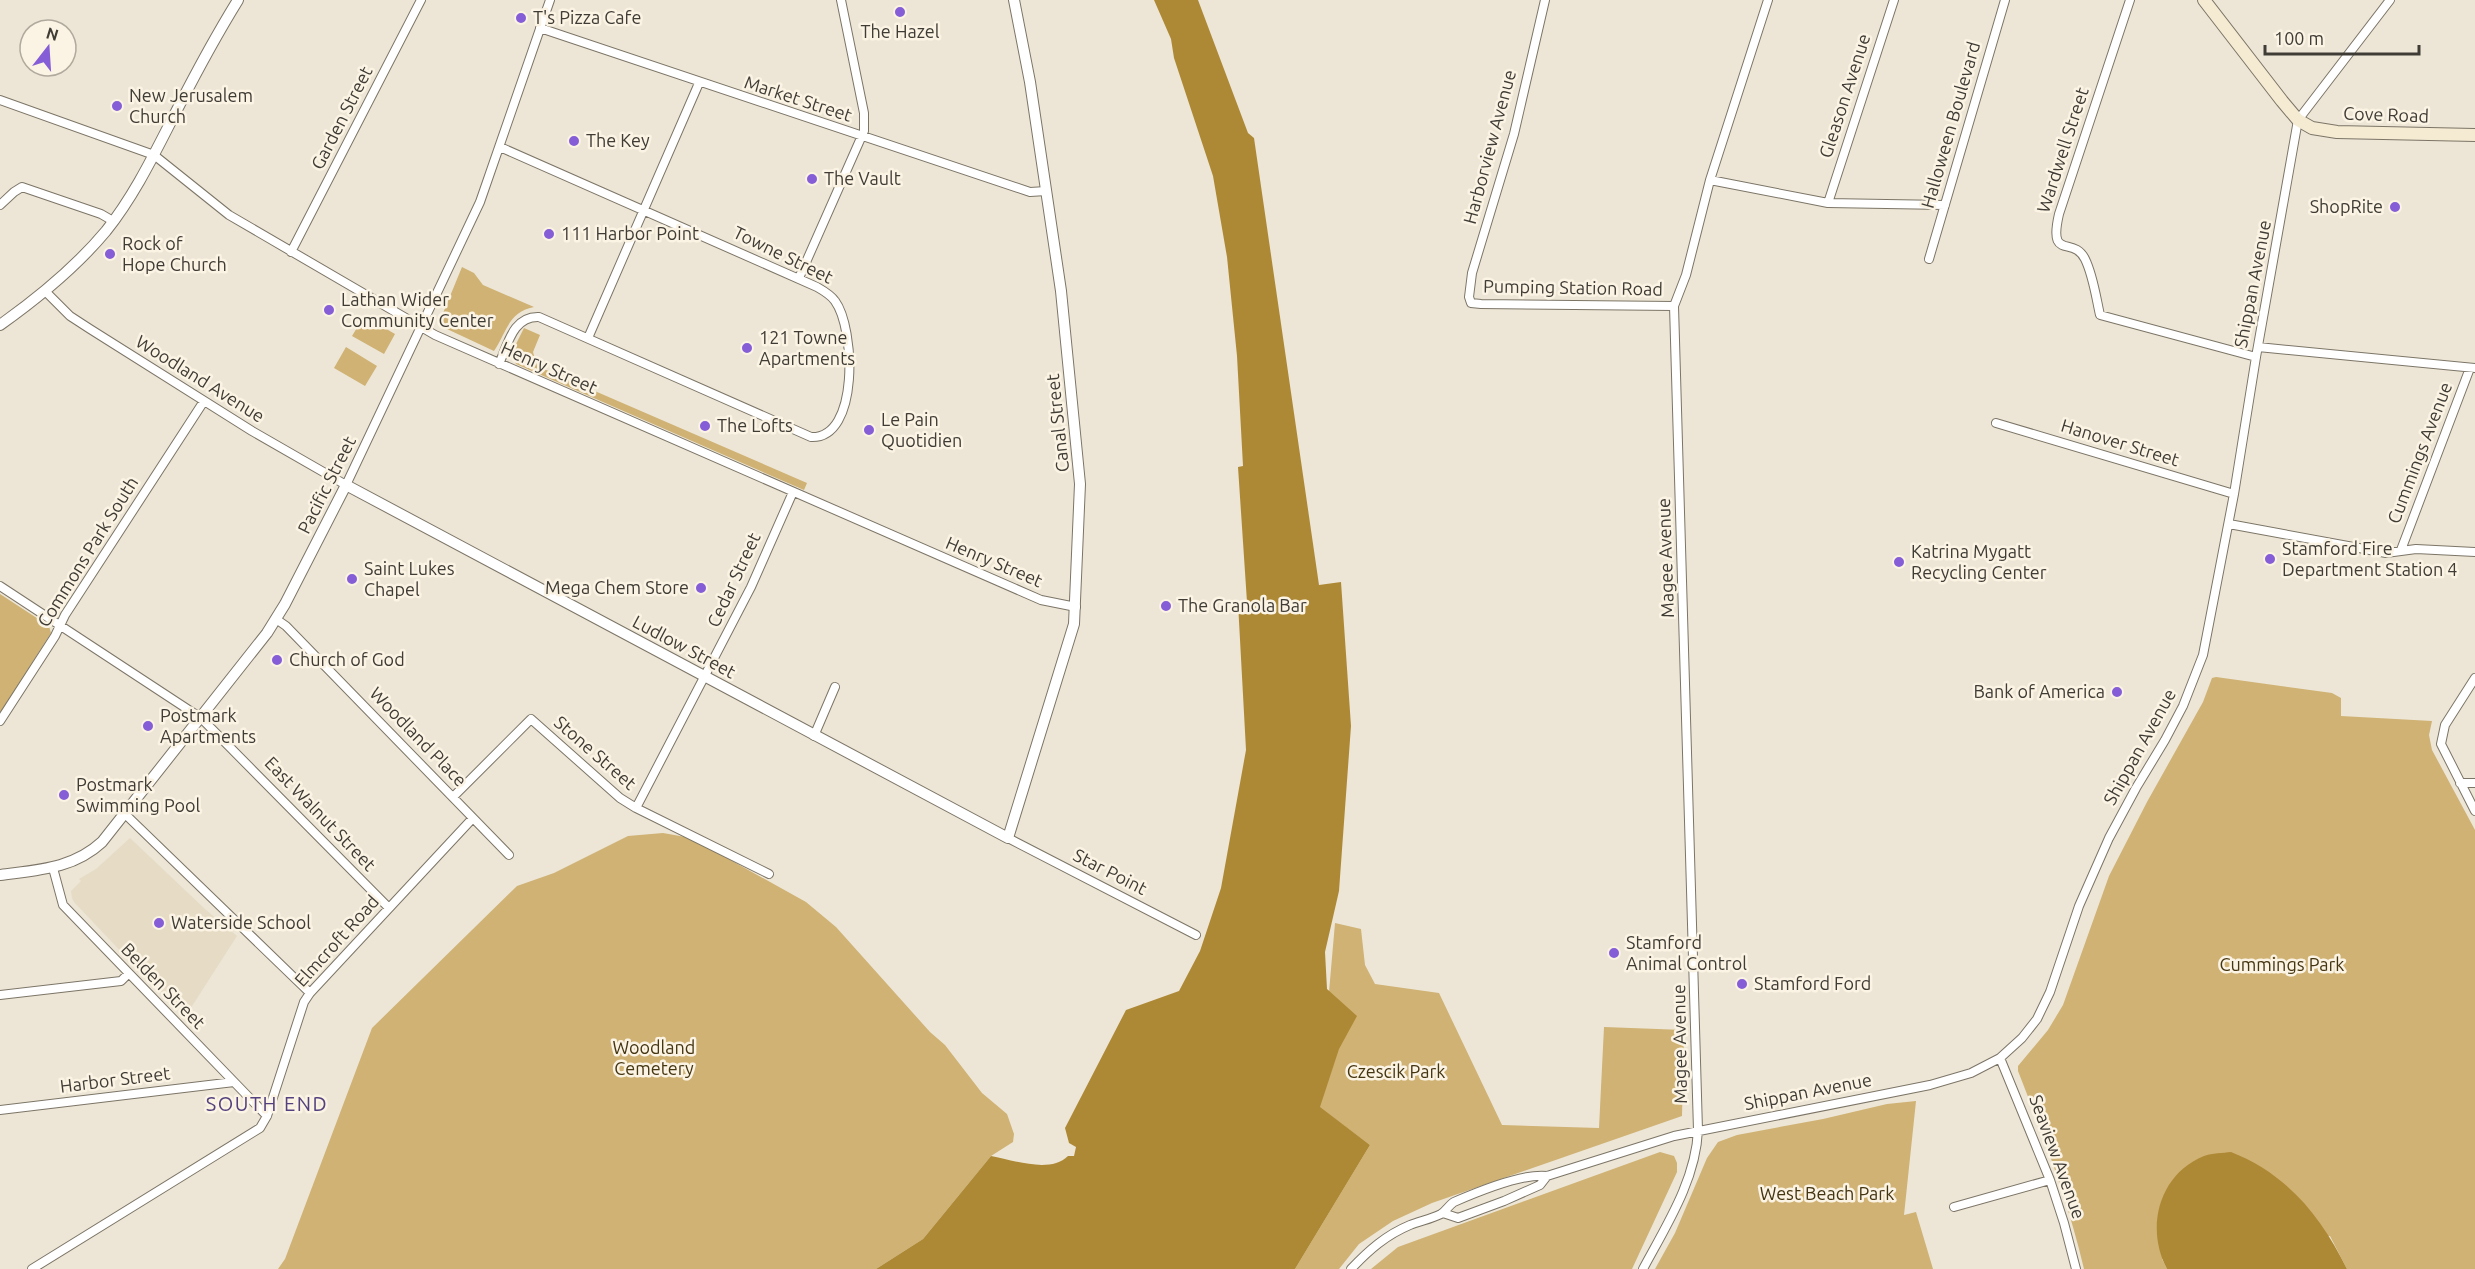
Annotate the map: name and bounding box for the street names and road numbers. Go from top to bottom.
street label: Gleason Avenue [1815,31,1874,160]
street label: Halloween Boulevard [1917,39,1983,210]
street label: Garden Street [307,63,376,172]
street label: Harborview Avenue [1459,67,1519,226]
street label: Market Street [742,71,855,125]
street label: Wardwell Street [2032,85,2092,215]
street label: Cove Road [2343,103,2429,125]
street label: Shippan Avenue [2230,218,2274,349]
street label: Towne Street [730,221,836,287]
street label: Pumping Station Road [1483,275,1663,299]
street label: Woodland Avenue [133,331,268,426]
street label: Henry Street [498,337,601,397]
street label: Canal Street [1042,373,1072,473]
street label: Cummings Avenue [2383,379,2455,526]
street label: Hanover Street [2059,415,2182,470]
street label: Pacific Street [293,433,359,537]
street label: Commons Park South [33,473,141,630]
street label: Magee Avenue [1653,498,1677,618]
street label: Cedar Street [702,529,764,630]
street label: Henry Street [943,532,1046,590]
street label: Ludlow Street [630,611,739,682]
street label: Woodland Place [366,683,471,790]
street label: Shippan Avenue [2099,685,2179,808]
street label: Stone Street [551,711,641,793]
street label: East Walnut Street [261,752,380,874]
street label: Star Point [1070,844,1150,898]
street label: Elmcroft Road [290,891,382,990]
street label: Belden Street [118,938,210,1032]
street label: Magee Avenue [1668,984,1690,1104]
street label: Harbor Street [59,1062,171,1096]
street label: Shippan Avenue [1742,1069,1873,1113]
street label: Seaview Avenue [2026,1092,2090,1221]

